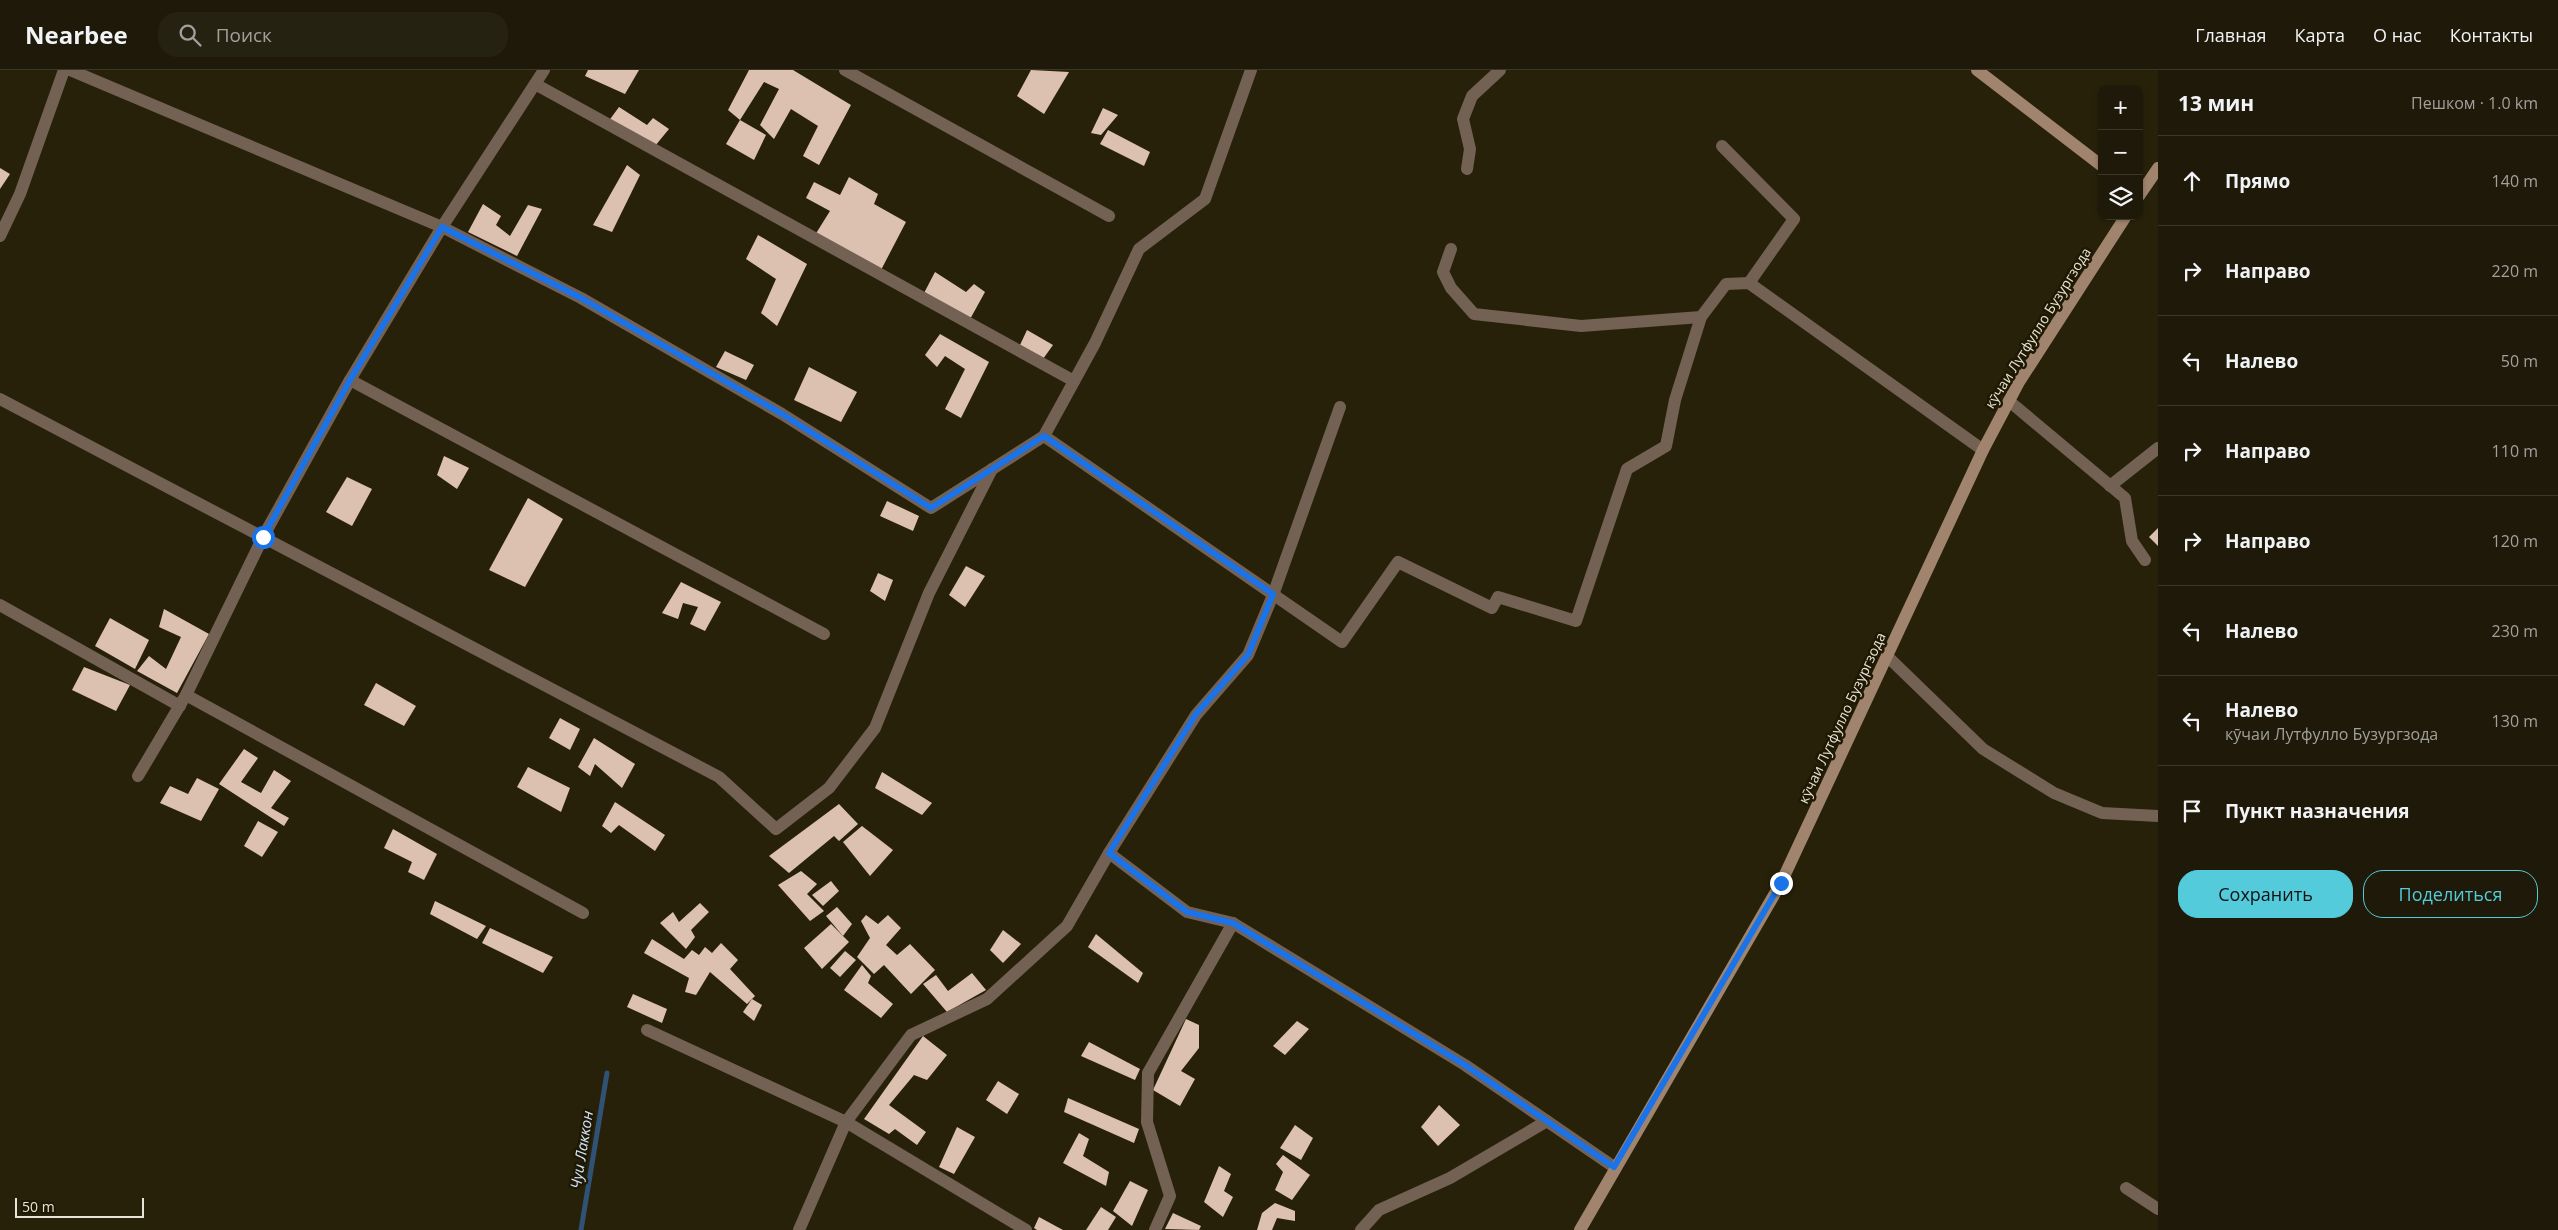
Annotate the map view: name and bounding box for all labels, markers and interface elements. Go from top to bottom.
search box [158,12,508,57]
text: Nearbee [25,18,128,51]
icon: search [176,21,204,49]
text: Поиск [216,22,272,48]
text: Главная [2195,23,2267,47]
text: Карта [2295,23,2345,47]
text: О нас [2373,23,2422,47]
text: Контакты [2450,23,2533,47]
map controls [2098,85,2143,220]
button: + [2098,85,2143,130]
text: 13 мин [2178,89,2254,117]
text: Пешком · 1.0 km [2411,92,2538,114]
button: − [2098,130,2143,175]
icon: ahead [2178,167,2206,195]
text: Прямо [2225,168,2290,194]
text: 140 m [2492,170,2538,192]
button: layers [2098,175,2143,220]
street label: кӯчаи Лутфулло Бузургзода [1980,244,2095,412]
icon: right [2178,257,2206,285]
text: Направо [2225,258,2311,284]
text: 220 m [2492,260,2538,282]
icon: left [2178,347,2206,375]
text: Налево [2225,348,2298,374]
text: 50 m [2501,350,2538,372]
icon: right [2178,437,2206,465]
text: Направо [2225,438,2311,464]
text: 110 m [2492,440,2538,462]
route start [252,526,275,549]
icon: right [2178,527,2206,555]
text: Направо [2225,528,2311,554]
text: 120 m [2492,530,2538,552]
icon: left [2178,617,2206,645]
text: Налево [2225,618,2298,644]
text: 230 m [2492,620,2538,642]
street label: кӯчаи Лутфулло Бузургзода [1794,629,1890,806]
text: Налево [2225,697,2298,723]
icon: left [2178,707,2206,735]
text: 130 m [2492,710,2538,732]
text: кӯчаи Лутфулло Бузургзода [2225,723,2438,745]
icon: arrive [2178,797,2206,825]
text: Пункт назначения [2225,798,2410,824]
button: Сохранить [2178,870,2353,918]
button: Поделиться [2363,870,2538,918]
route end [1770,872,1793,895]
water label: Чуи Лаккон [565,1109,597,1190]
scale bar [15,1195,144,1218]
text: 50 m [22,1197,55,1216]

